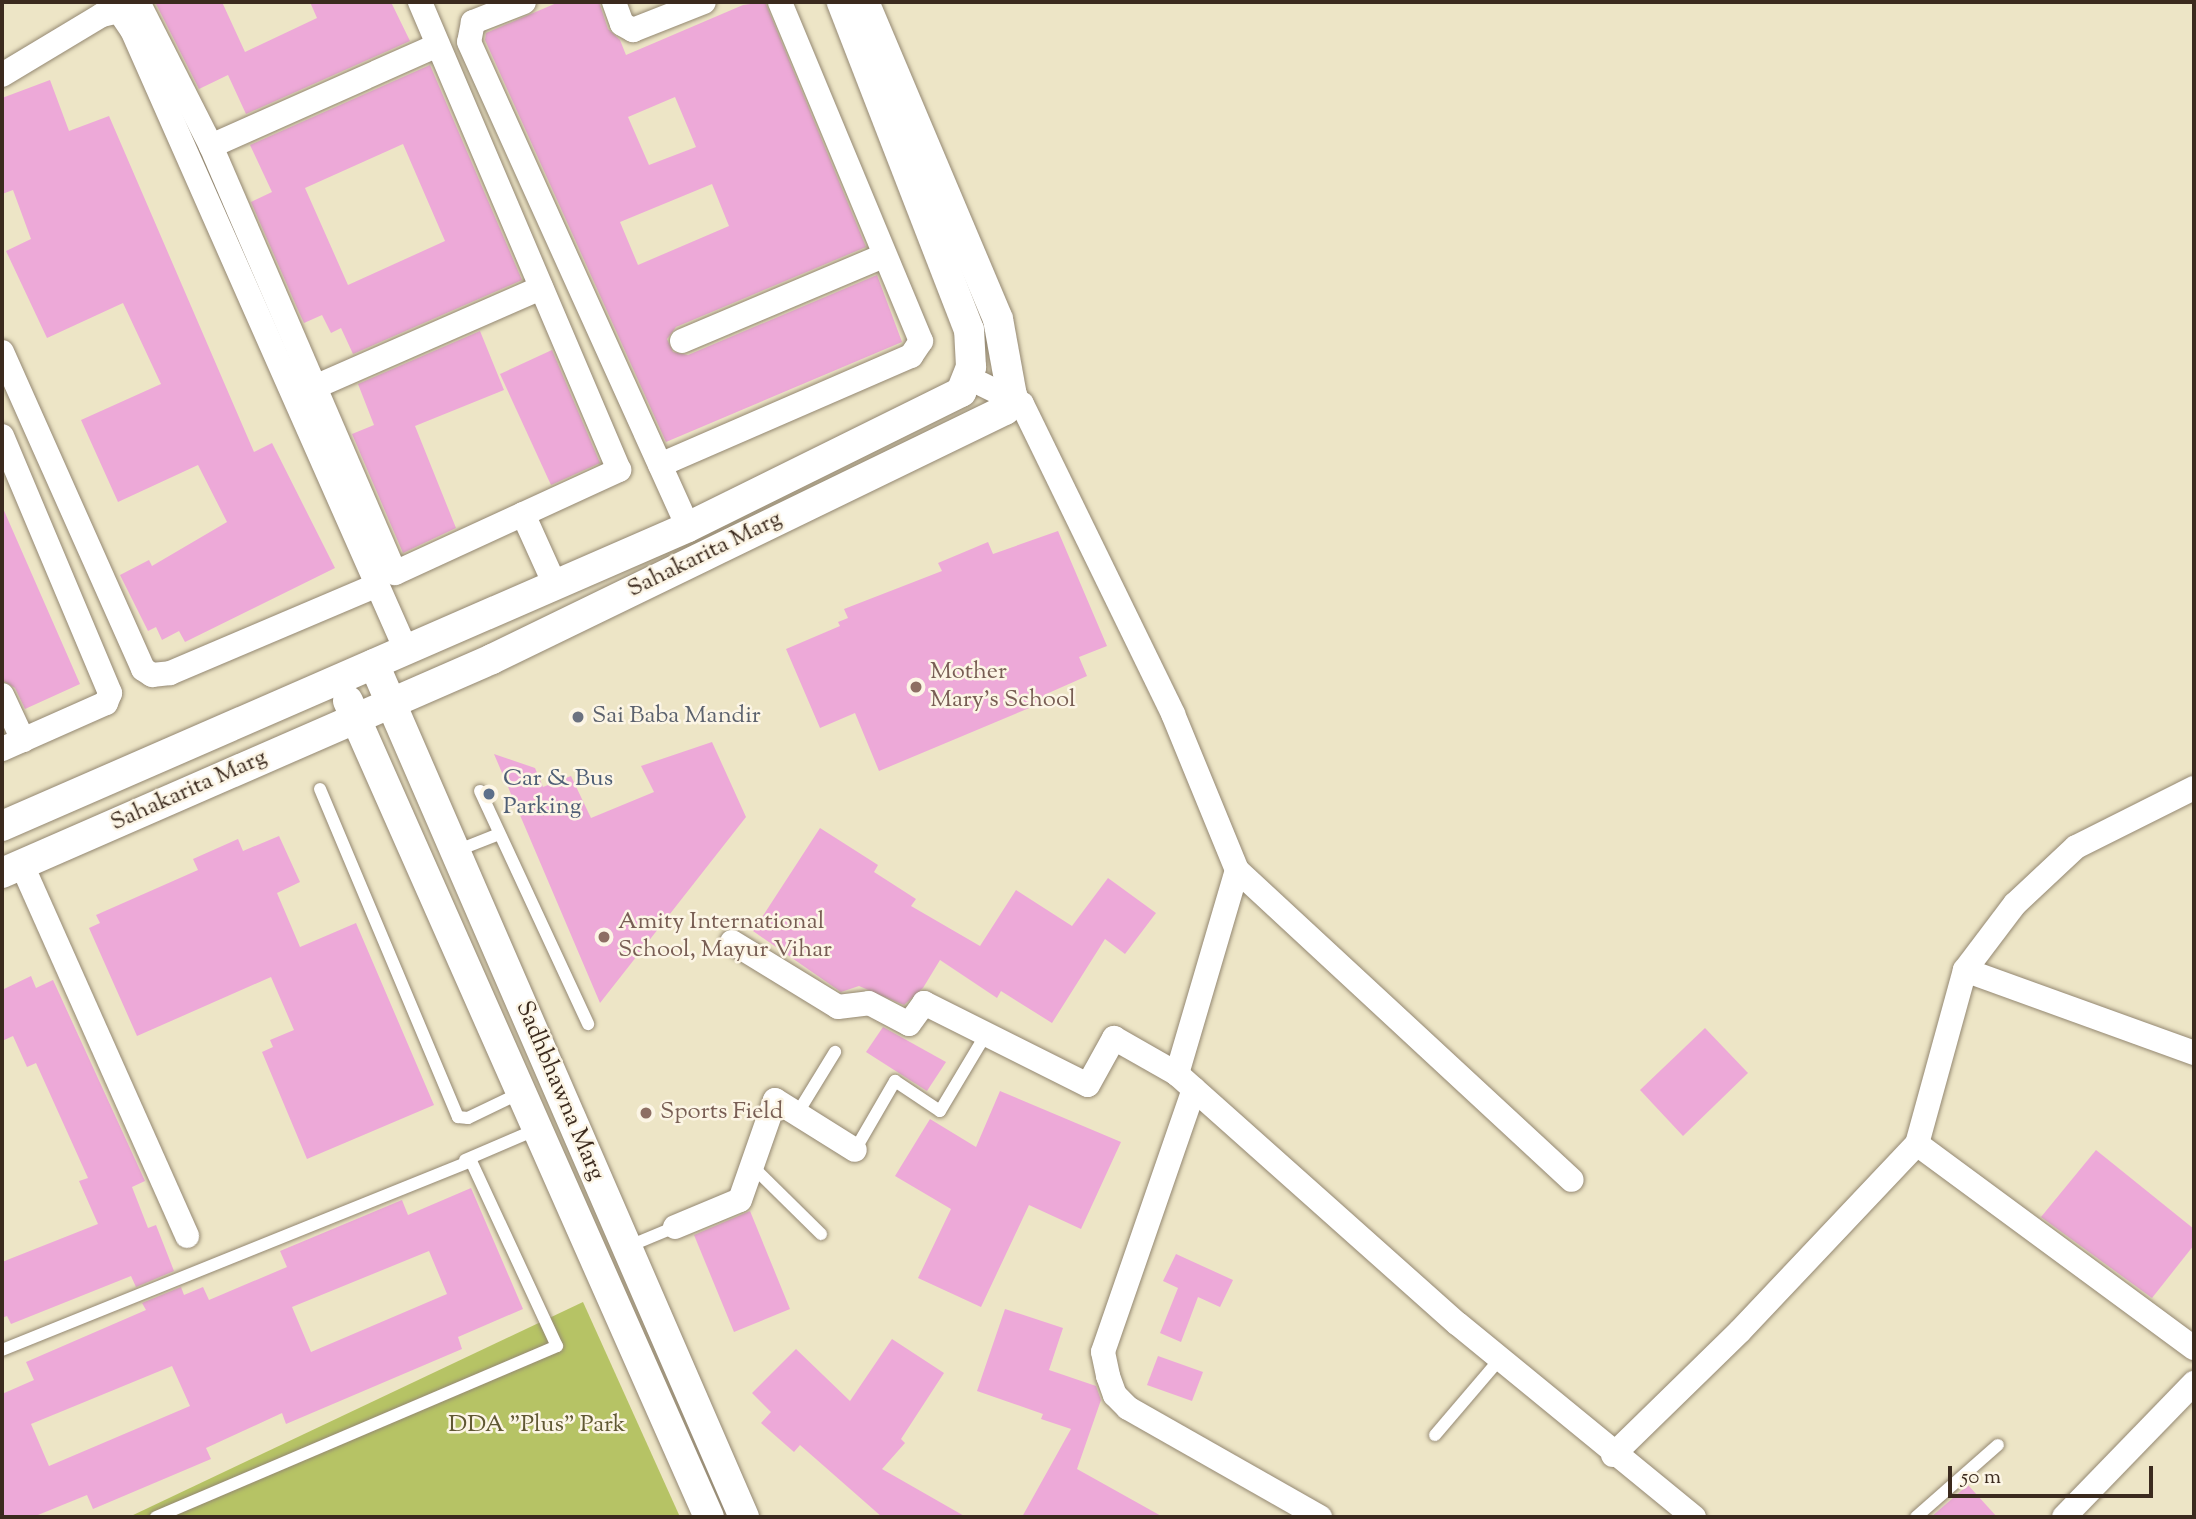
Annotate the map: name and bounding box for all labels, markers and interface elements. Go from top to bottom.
street label: Sahakarita Marg [623,505,787,605]
place label: Mother Mary's School [930,659,1076,715]
marker: Mother Mary's School [908,679,924,695]
place label: Sai Baba Mandir [592,703,761,731]
marker: Sai Baba Mandir [570,709,586,725]
street label: Sahakarita Marg [106,744,272,838]
place label: Car & Bus Parking [503,766,613,822]
marker: Car & Bus Parking [481,786,497,802]
place label: Amity International School, Mayur Vihar [618,909,832,965]
marker: Amity International School, Mayur Vihar [596,929,612,945]
street label: Sadhbhawna Marg [508,997,610,1185]
place label: Sports Field [660,1099,783,1127]
marker: Sports Field [638,1105,654,1121]
park label: DDA "Plus" Park [448,1412,626,1440]
scale bar [1951,1452,2156,1496]
text: 50 m [1961,1463,2001,1493]

